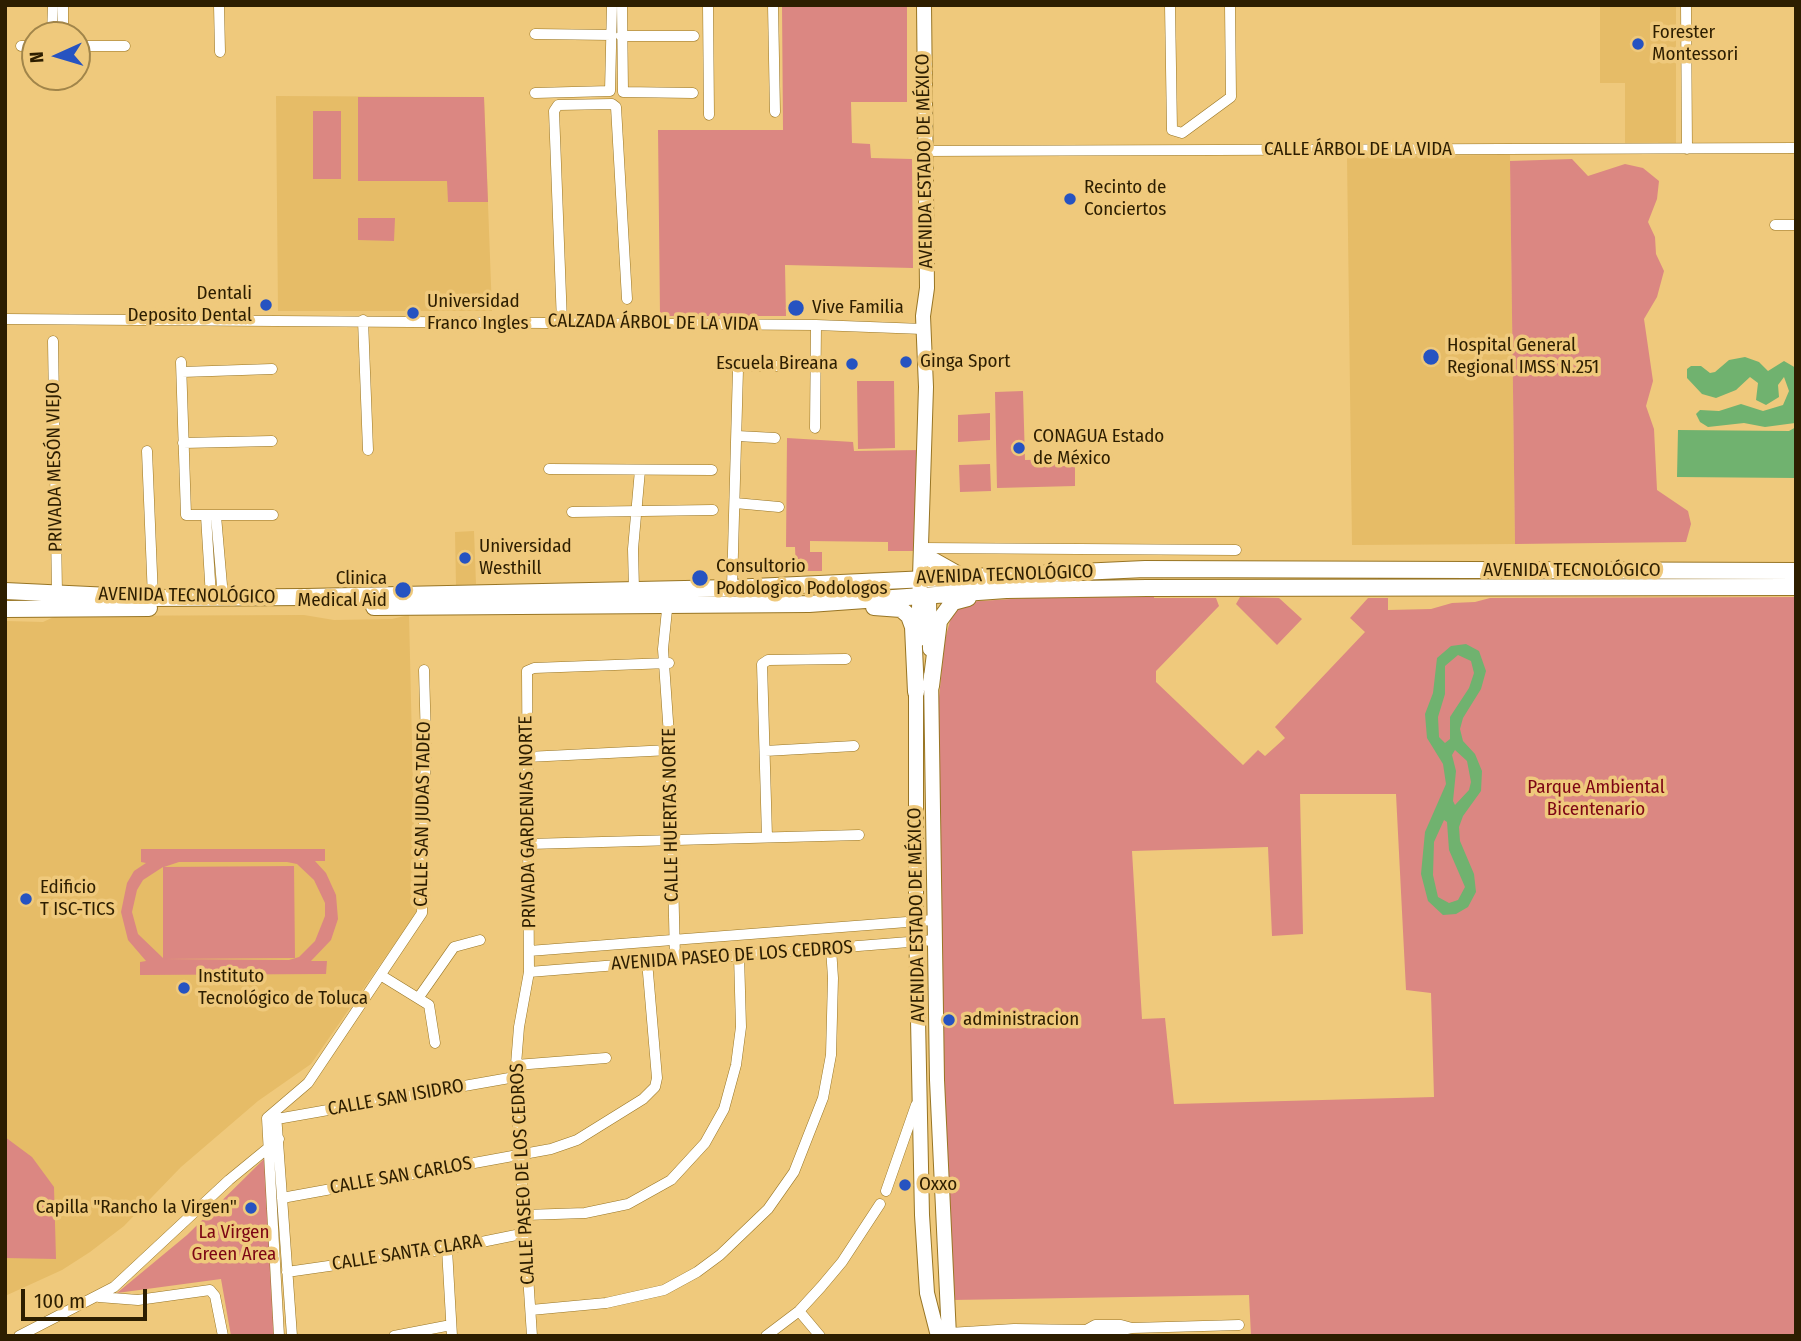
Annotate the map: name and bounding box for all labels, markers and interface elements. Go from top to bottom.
north arrow [21,21,91,91]
place label: Forester Montessori [1652,22,1738,66]
marker: Forester Montessori [1630,36,1646,52]
text: N [25,51,48,64]
street label: AVENIDA ESTADO DE MÉXICO [912,53,938,269]
street label: CALLE ÁRBOL DE LA VIDA [1264,139,1452,161]
place label: Recinto de Conciertos [1084,177,1166,221]
marker: Recinto de Conciertos [1062,191,1078,207]
place label: Dentali Deposito Dental [128,283,252,327]
place label: Universidad Franco Ingles [427,291,529,335]
marker: Dentali Deposito Dental [258,297,274,313]
place label: Vive Familia [812,297,904,319]
marker: Vive Familia [786,298,806,318]
marker: Universidad Franco Ingles [405,305,421,321]
street label: CALZADA ÁRBOL DE LA VIDA [547,310,759,336]
place label: Hospital General Regional IMSS N.251 [1447,335,1599,379]
marker: Hospital General Regional IMSS N.251 [1421,347,1441,367]
place label: Ginga Sport [920,351,1010,373]
place label: Escuela Bireana [716,353,838,375]
marker: Ginga Sport [898,354,914,370]
marker: Escuela Bireana [844,356,860,372]
street label: PRIVADA MESÓN VIEJO [42,382,68,552]
place label: CONAGUA Estado de México [1033,426,1164,470]
marker: CONAGUA Estado de México [1011,440,1027,456]
place label: Universidad Westhill [479,536,572,580]
marker: Universidad Westhill [457,550,473,566]
place label: Consultorio Podologico Podologos [716,556,888,600]
street label: AVENIDA TECNOLÓGICO [1483,560,1661,582]
street label: AVENIDA TECNOLÓGICO [916,561,1094,589]
place label: Clinica Medical Aid [298,568,387,612]
marker: Consultorio Podologico Podologos [690,568,710,588]
marker: Clinica Medical Aid [393,580,413,600]
street label: AVENIDA TECNOLÓGICO [98,583,276,609]
street label: PRIVADA GARDENIAS NORTE [515,715,541,929]
street label: CALLE SAN JUDAS TADEO [410,721,436,907]
street label: CALLE HUERTAS NORTE [658,728,684,902]
park label: Parque Ambiental Bicentenario [1527,777,1665,821]
street label: AVENIDA ESTADO DE MÉXICO [904,807,930,1023]
place label: Edificio T ISC-TICS [40,877,115,921]
marker: Edificio T ISC-TICS [18,891,34,907]
street label: AVENIDA PASEO DE LOS CEDROS [610,936,854,976]
place label: Instituto Tecnológico de Toluca [198,966,368,1010]
marker: Instituto Tecnológico de Toluca [176,980,192,996]
place label: administracion [963,1009,1079,1031]
marker: administracion [941,1012,957,1028]
street label: CALLE PASEO DE LOS CEDROS [506,1063,540,1285]
street label: CALLE SAN ISIDRO [326,1075,466,1121]
street label: CALLE SAN CARLOS [328,1152,474,1200]
place label: Oxxo [919,1174,957,1196]
marker: Oxxo [897,1177,913,1193]
place label: Capilla "Rancho la Virgen" [36,1197,237,1219]
marker: Capilla "Rancho la Virgen" [243,1200,259,1216]
park label: La Virgen Green Area [192,1222,276,1266]
street label: CALLE SANTA CLARA [330,1230,484,1276]
scale bar [24,1274,150,1318]
text: 100 m [34,1288,85,1314]

